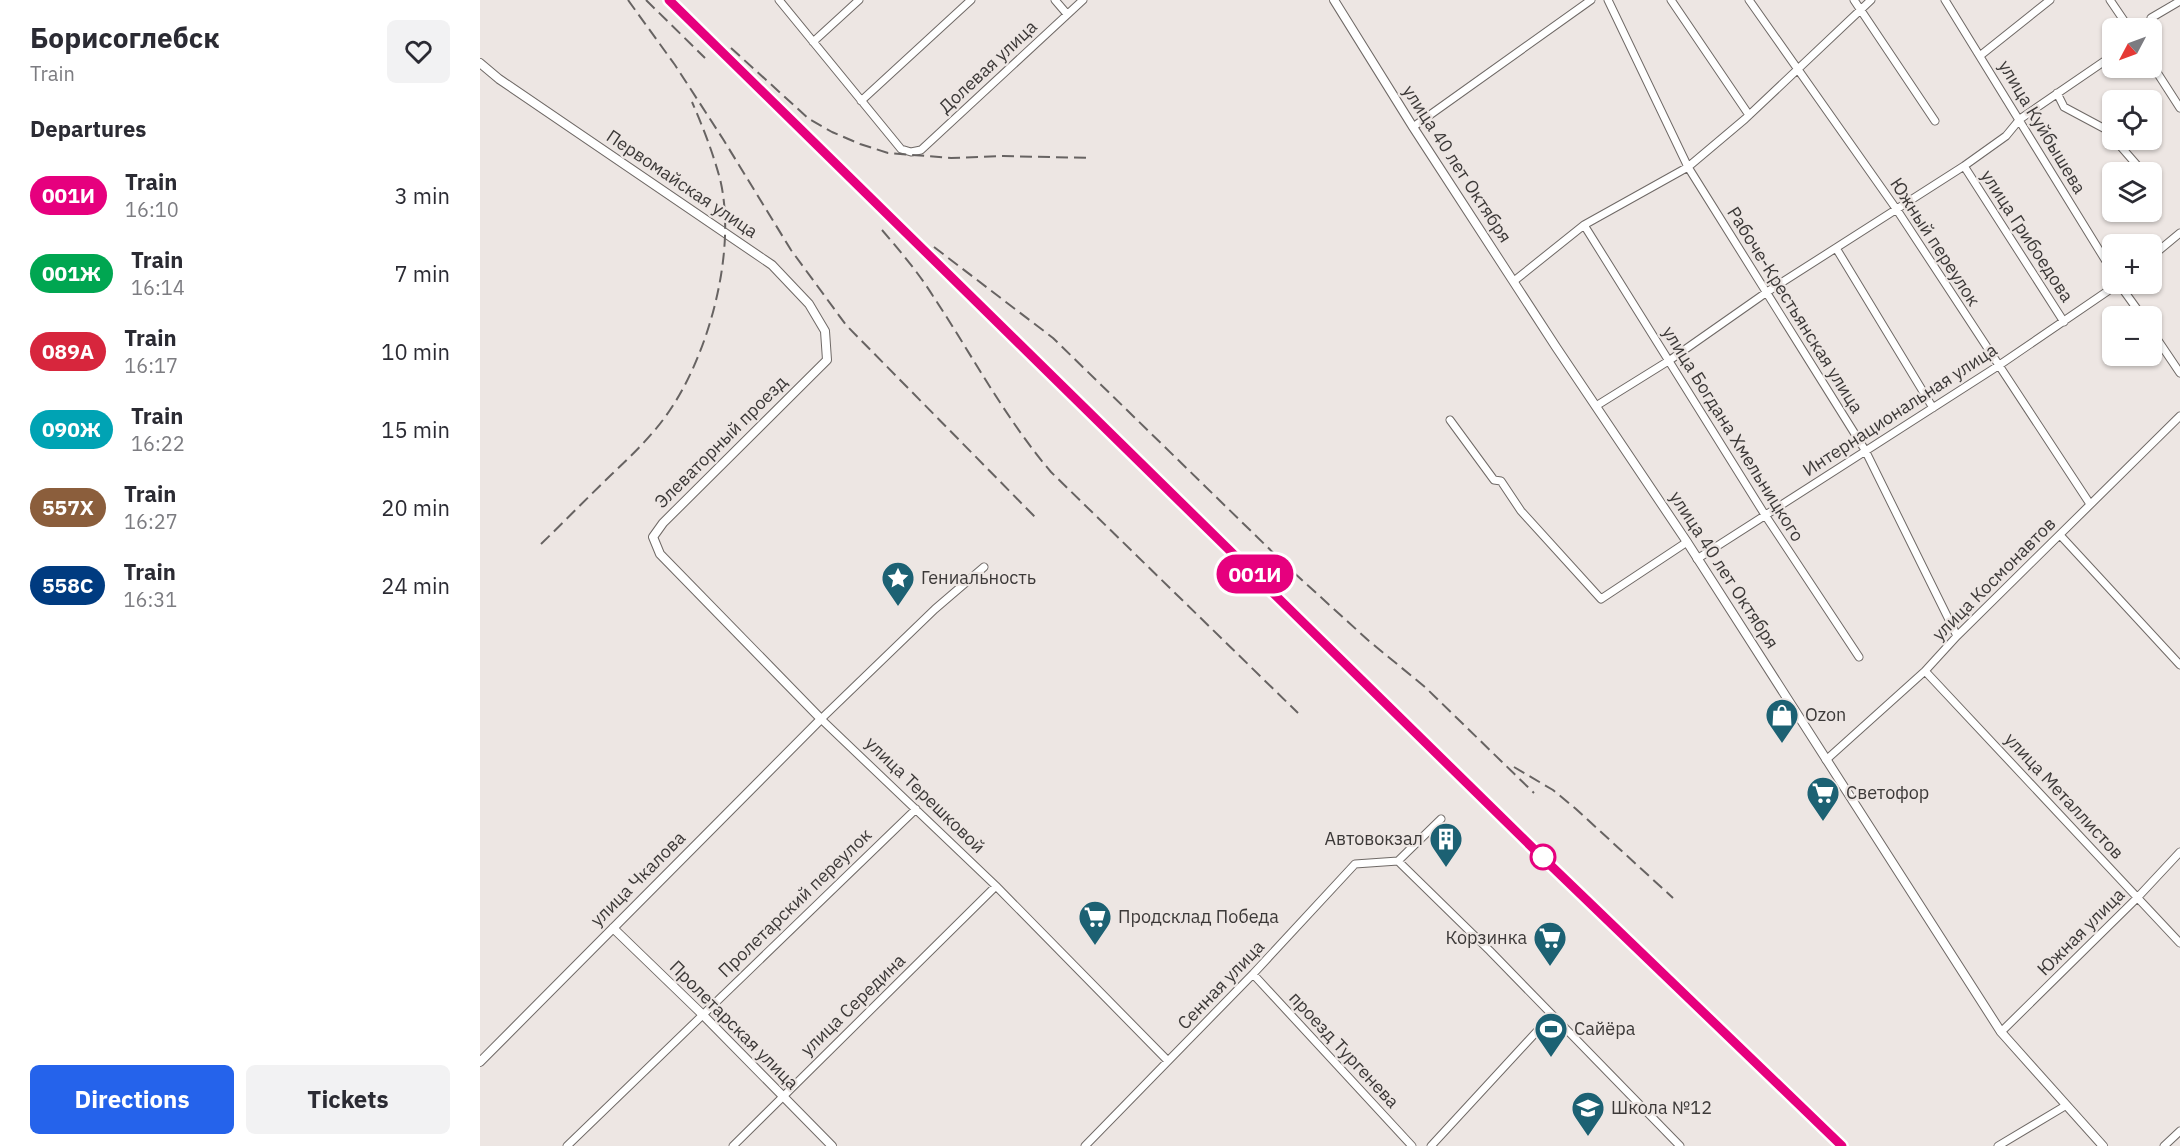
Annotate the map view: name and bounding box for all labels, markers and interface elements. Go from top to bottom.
street label: Долевая улица [934,15,1042,118]
north arrow [2102,18,2162,78]
map controls [2102,18,2162,366]
text: Борисоглебск [30,19,220,56]
button: heart [387,20,450,83]
street label: улица Куйбышева [1993,56,2092,198]
text: Train [30,60,75,87]
street label: улица 40 лет Октября [1398,81,1517,247]
button: locate [2102,90,2162,150]
text: Departures [30,114,146,143]
street label: Первомайская улица [602,124,763,243]
button: layers [2102,162,2162,222]
street label: улица Грибоедова [1976,165,2079,307]
text: Train [125,167,177,196]
street label: Южный переулок [1885,173,1986,310]
text: 001И [42,181,95,209]
text: 3 min [394,181,450,210]
text: 16:10 [125,196,179,223]
street label: Рабоче-Крестьянская улица [1722,202,1869,418]
button: + [2102,234,2162,294]
text: Train [131,245,183,274]
text: 001Ж [42,259,101,287]
text: 7 min [394,259,450,288]
text: 16:14 [131,274,185,301]
button: − [2102,306,2162,366]
street label: улица Богдана Хмельницкого [1657,322,1809,546]
text: Train [124,323,177,352]
text: 089А [42,337,94,365]
text: 10 min [381,337,450,366]
street label: Интернациональная улица [1798,338,2002,481]
text: 16:17 [124,352,178,379]
street label: Элеваторный проезд [650,370,792,513]
text: Train [131,401,183,430]
text: 090Ж [42,415,101,443]
text: 15 min [381,415,450,444]
text: 16:22 [131,430,185,457]
text: Train [124,479,176,508]
street label: улица 40 лет Октября [1665,487,1784,653]
text: 557Х [42,493,94,521]
text: 20 min [381,493,450,522]
text: 16:27 [124,508,178,535]
street label: улица Космонавтов [1927,512,2060,645]
line badge: 001И [1213,554,1297,594]
text: Train [123,557,176,586]
place icon: Гениальность [880,560,916,607]
text: 001И [1228,560,1282,588]
place label: Гениальность [921,566,1036,589]
text: 558С [42,571,93,599]
text: 24 min [381,571,450,600]
text: 16:31 [123,586,177,613]
shop icon: Ozon [1764,697,1800,744]
place label: Ozon [1805,703,1846,726]
street label: улица Металлистов [2000,728,2129,864]
street label: улица Терешковой [860,731,990,858]
supermarket icon: Светофор [1805,775,1841,822]
place label: Светофор [1846,781,1929,804]
building icon: Автовокзал [1428,821,1464,868]
street label: Пролетарский переулок [713,823,876,982]
street label: улица Чкалова [585,826,690,931]
place label: Автовокзал [1325,827,1423,850]
unlabelled marker [1530,844,1556,870]
street label: Южная улица [2032,883,2130,980]
supermarket icon: Продсклад Победа [1077,899,1113,946]
place label: Продсклад Победа [1118,905,1279,928]
supermarket icon: Корзинка [1532,920,1568,967]
place label: Корзинка [1446,926,1527,949]
street label: Сенная улица [1172,935,1269,1034]
street label: улица Середина [795,949,910,1061]
street label: Пролетарская улица [665,955,804,1094]
street label: проезд Тургенева [1284,987,1405,1113]
sports icon: Сайёра [1533,1011,1569,1058]
place label: Сайёра [1574,1017,1636,1040]
button: Directions [30,1065,234,1134]
button: Tickets [246,1065,450,1134]
school or university icon: Школа №12 [1570,1090,1606,1137]
place label: Школа №12 [1611,1096,1712,1119]

